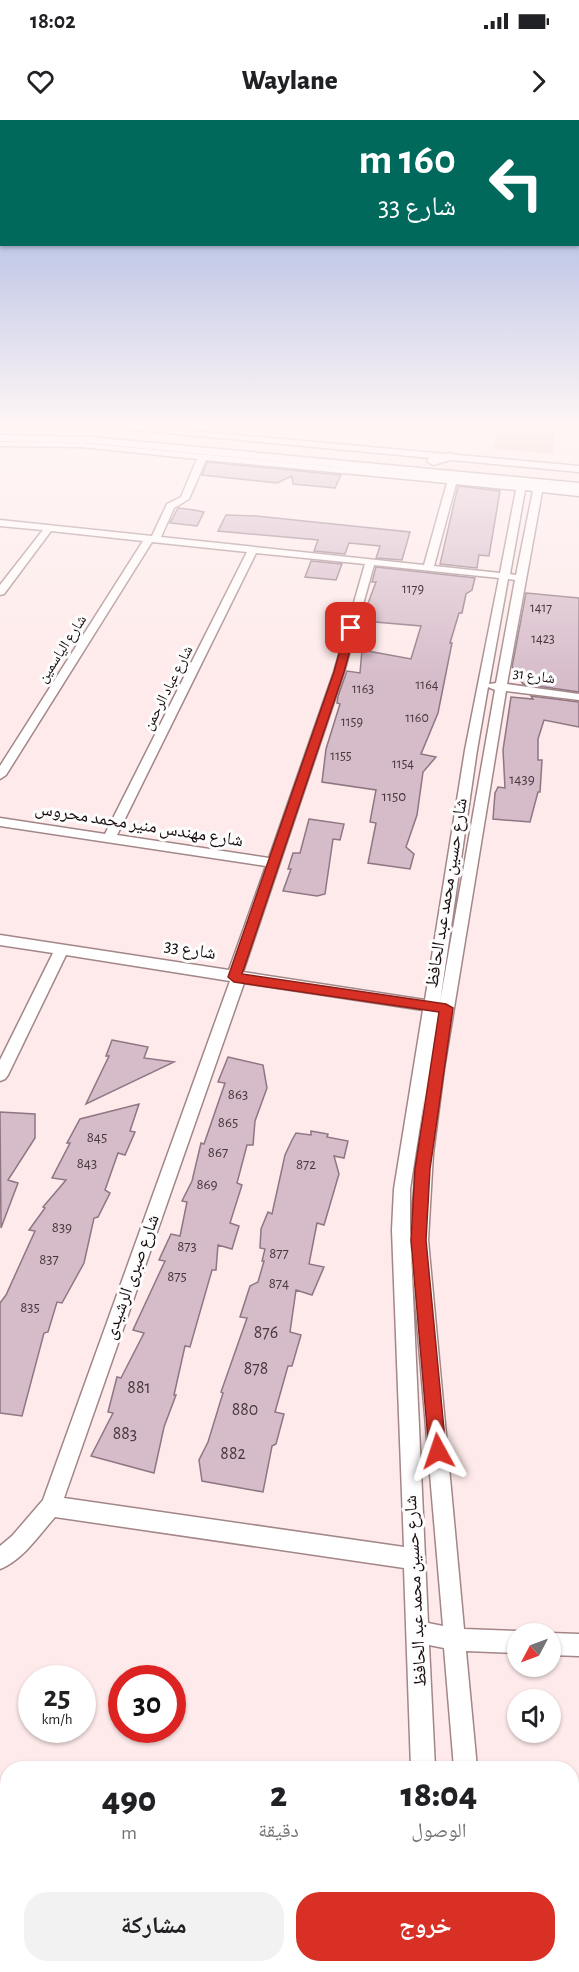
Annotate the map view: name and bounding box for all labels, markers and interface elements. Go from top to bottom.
text: 18:02 [30,10,76,32]
icon: heart [24,65,57,98]
icon: forward [522,65,555,98]
text: Waylane [241,67,338,94]
text: 160 m [358,139,456,181]
icon: left [477,144,555,222]
text: شارع 33 [378,193,456,220]
house number: 1179 [402,582,424,596]
house number: 1417 [530,601,552,615]
pin [325,602,376,653]
icon: arrive [334,611,367,644]
street label: شارع الياسمين [35,612,91,687]
house number: 1423 [531,632,555,646]
street label: شارع عباد الرحمن [140,643,198,734]
street label: شارع 31 [512,666,556,688]
house number: 1164 [416,678,439,692]
house number: 1163 [352,682,374,696]
house number: 1160 [405,711,429,725]
house number: 1159 [341,715,363,729]
house number: 1155 [330,749,352,763]
house number: 1154 [392,757,414,771]
house number: 1439 [509,772,535,787]
house number: 1150 [382,789,406,804]
street label: شارع حسين محمد عبد الحافظ [423,797,472,989]
street label: شارع مهندس منير محمد محروس [33,800,244,851]
street label: شارع 33 [163,937,217,964]
house number: 863 [228,1087,248,1102]
house number: 865 [218,1115,238,1130]
house number: 845 [87,1130,107,1145]
house number: 867 [208,1145,228,1160]
house number: 843 [77,1156,97,1171]
house number: 872 [296,1157,316,1172]
house number: 869 [196,1177,218,1192]
street label: شارع صبرى الرشيدى [101,1212,164,1342]
house number: 839 [52,1220,72,1235]
house number: 873 [177,1239,197,1254]
house number: 877 [269,1246,289,1261]
house number: 837 [39,1252,59,1267]
house number: 875 [167,1269,187,1284]
house number: 874 [269,1276,289,1291]
house number: 835 [20,1300,40,1315]
house number: 876 [254,1324,278,1342]
house number: 878 [244,1360,268,1378]
house number: 881 [127,1379,151,1397]
house number: 880 [232,1401,258,1419]
position arrow [406,1419,470,1483]
house number: 883 [113,1425,137,1443]
house number: 882 [220,1445,246,1463]
street label: شارع حسين محمد عبد الحافظ [402,1495,431,1687]
north arrow [507,1623,561,1677]
map controls [507,1623,561,1743]
speed limit sign: 30 [108,1665,186,1743]
text: 25 [43,1682,71,1712]
button: sound [507,1689,561,1743]
text: km/h [42,1712,72,1727]
text: 2 [270,1777,287,1813]
text: 18:04 [401,1777,477,1813]
text: 490 [102,1782,156,1818]
text: دقيقة [258,1821,299,1841]
text: الوصول [411,1821,467,1841]
text: m [121,1823,137,1843]
button: مشاركة [24,1892,284,1961]
button: خروج [296,1892,555,1961]

